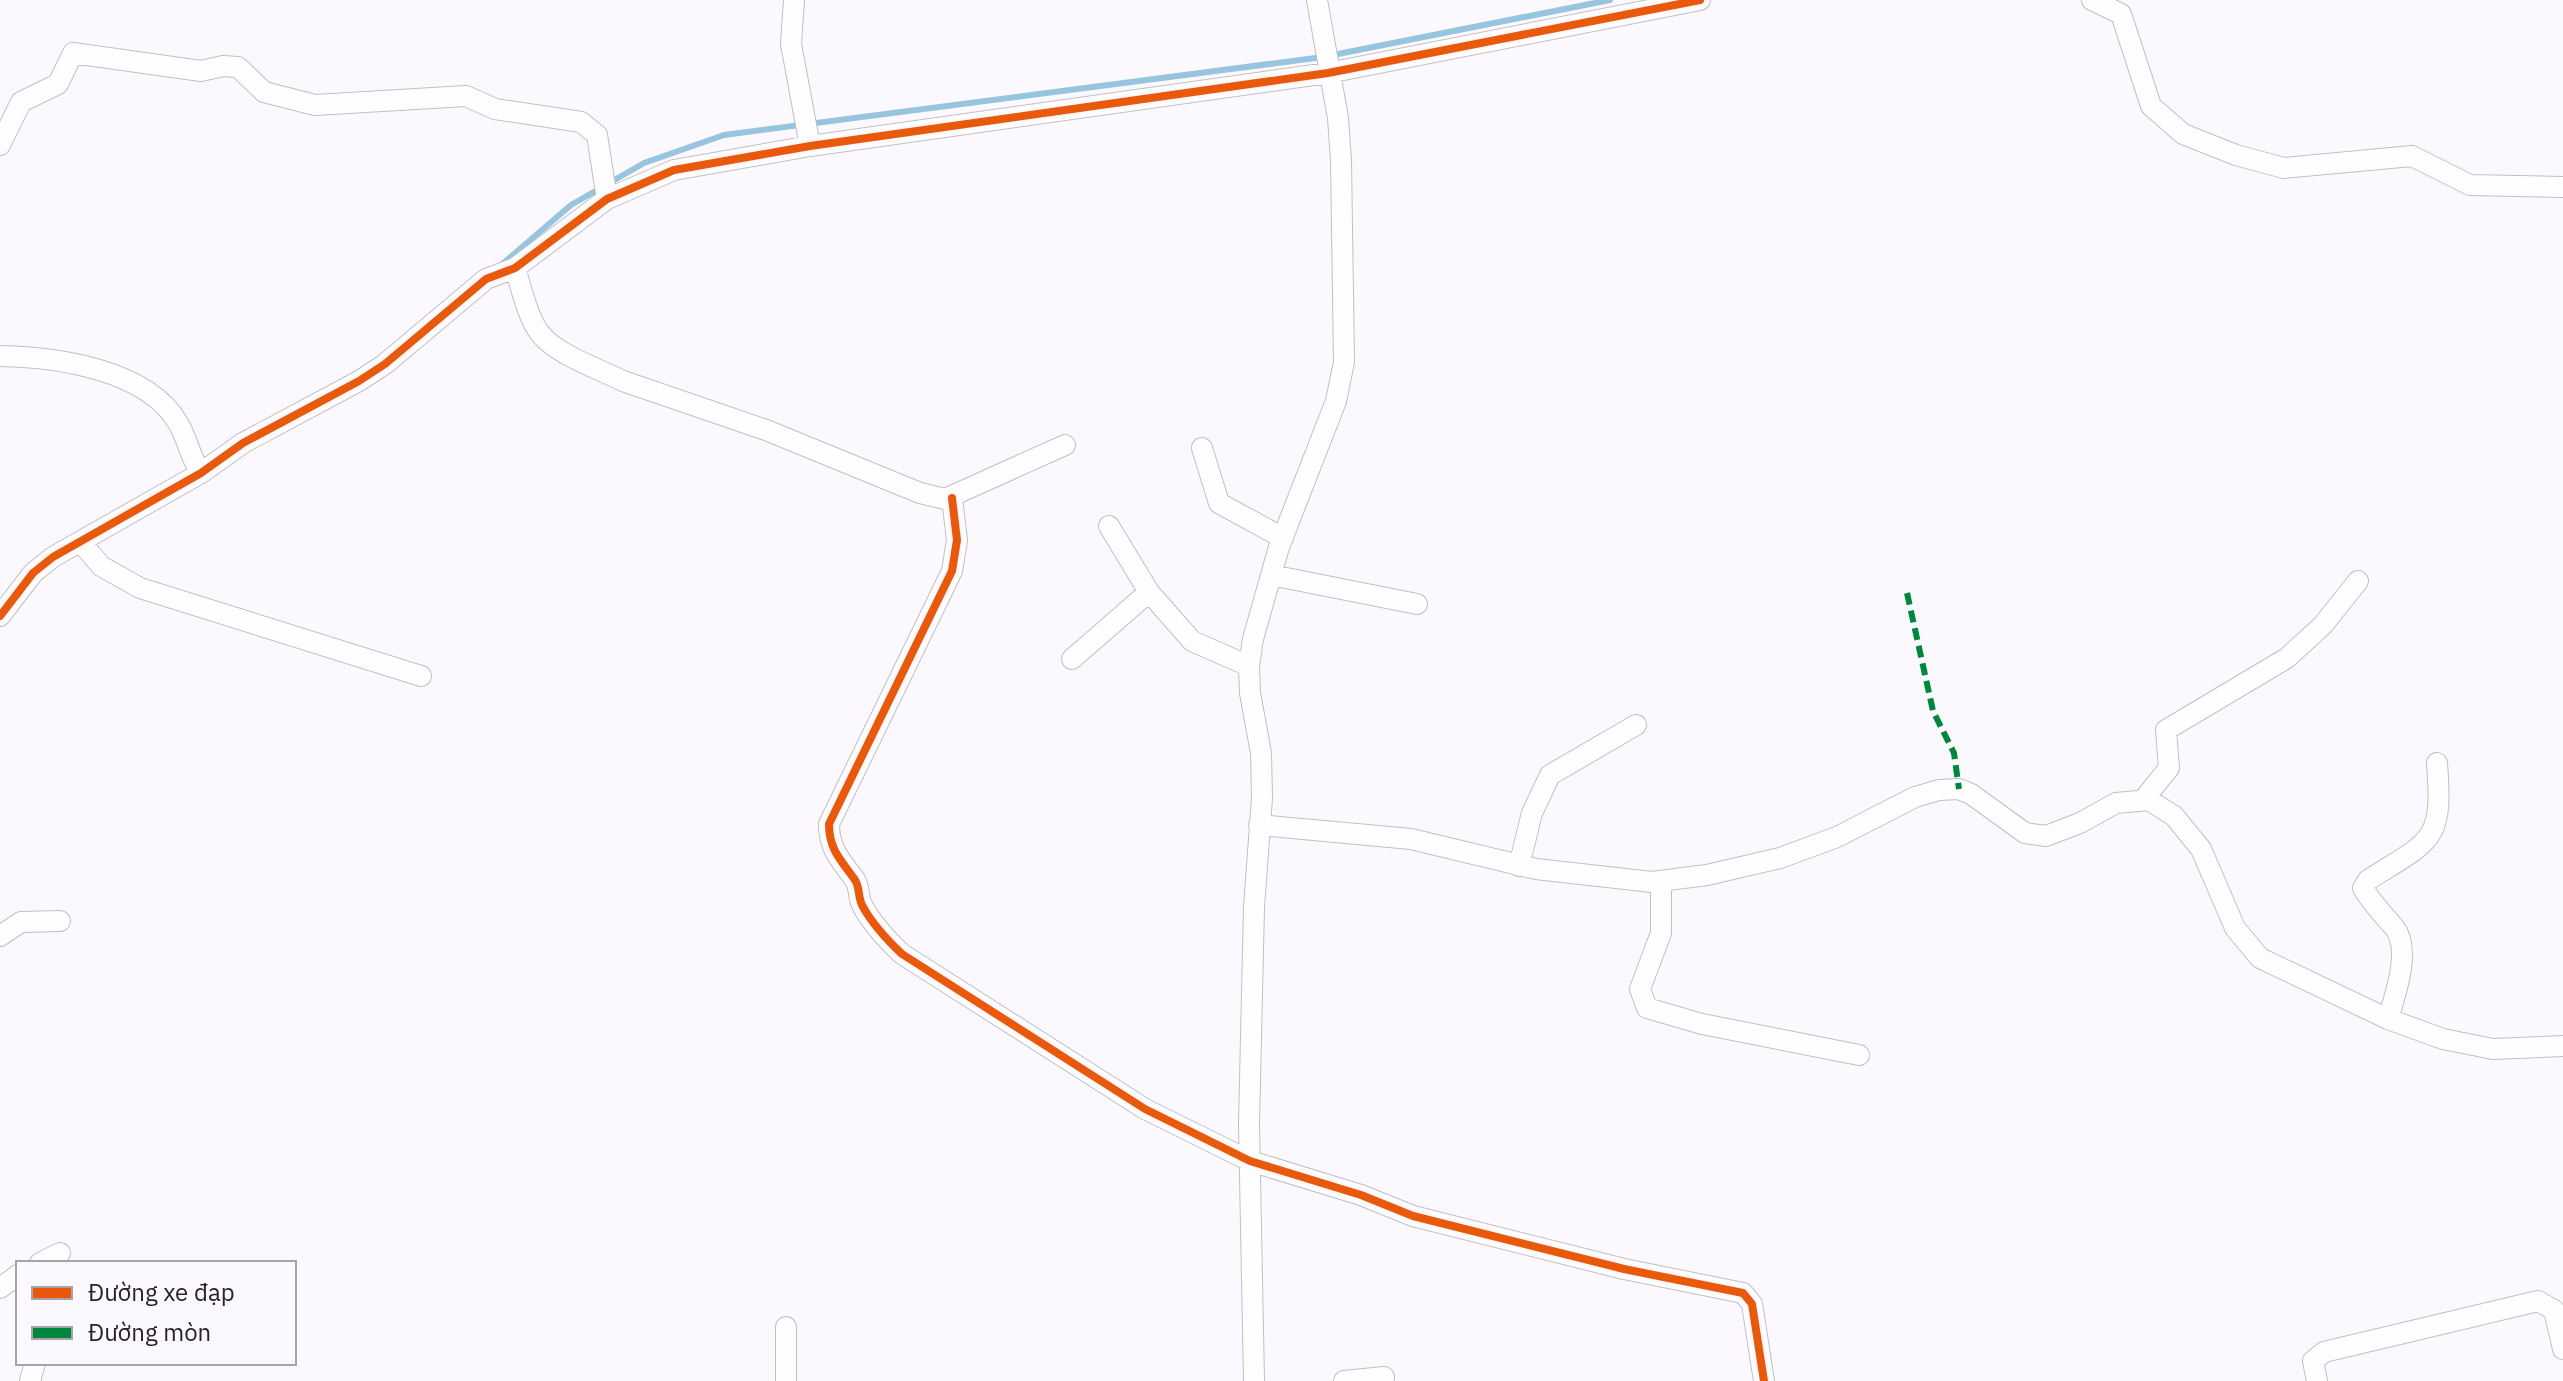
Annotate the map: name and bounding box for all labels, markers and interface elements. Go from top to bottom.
legend [16,1261,296,1365]
text: Đường xe đạp [88,1276,235,1308]
text: Đường mòn [88,1316,211,1348]

